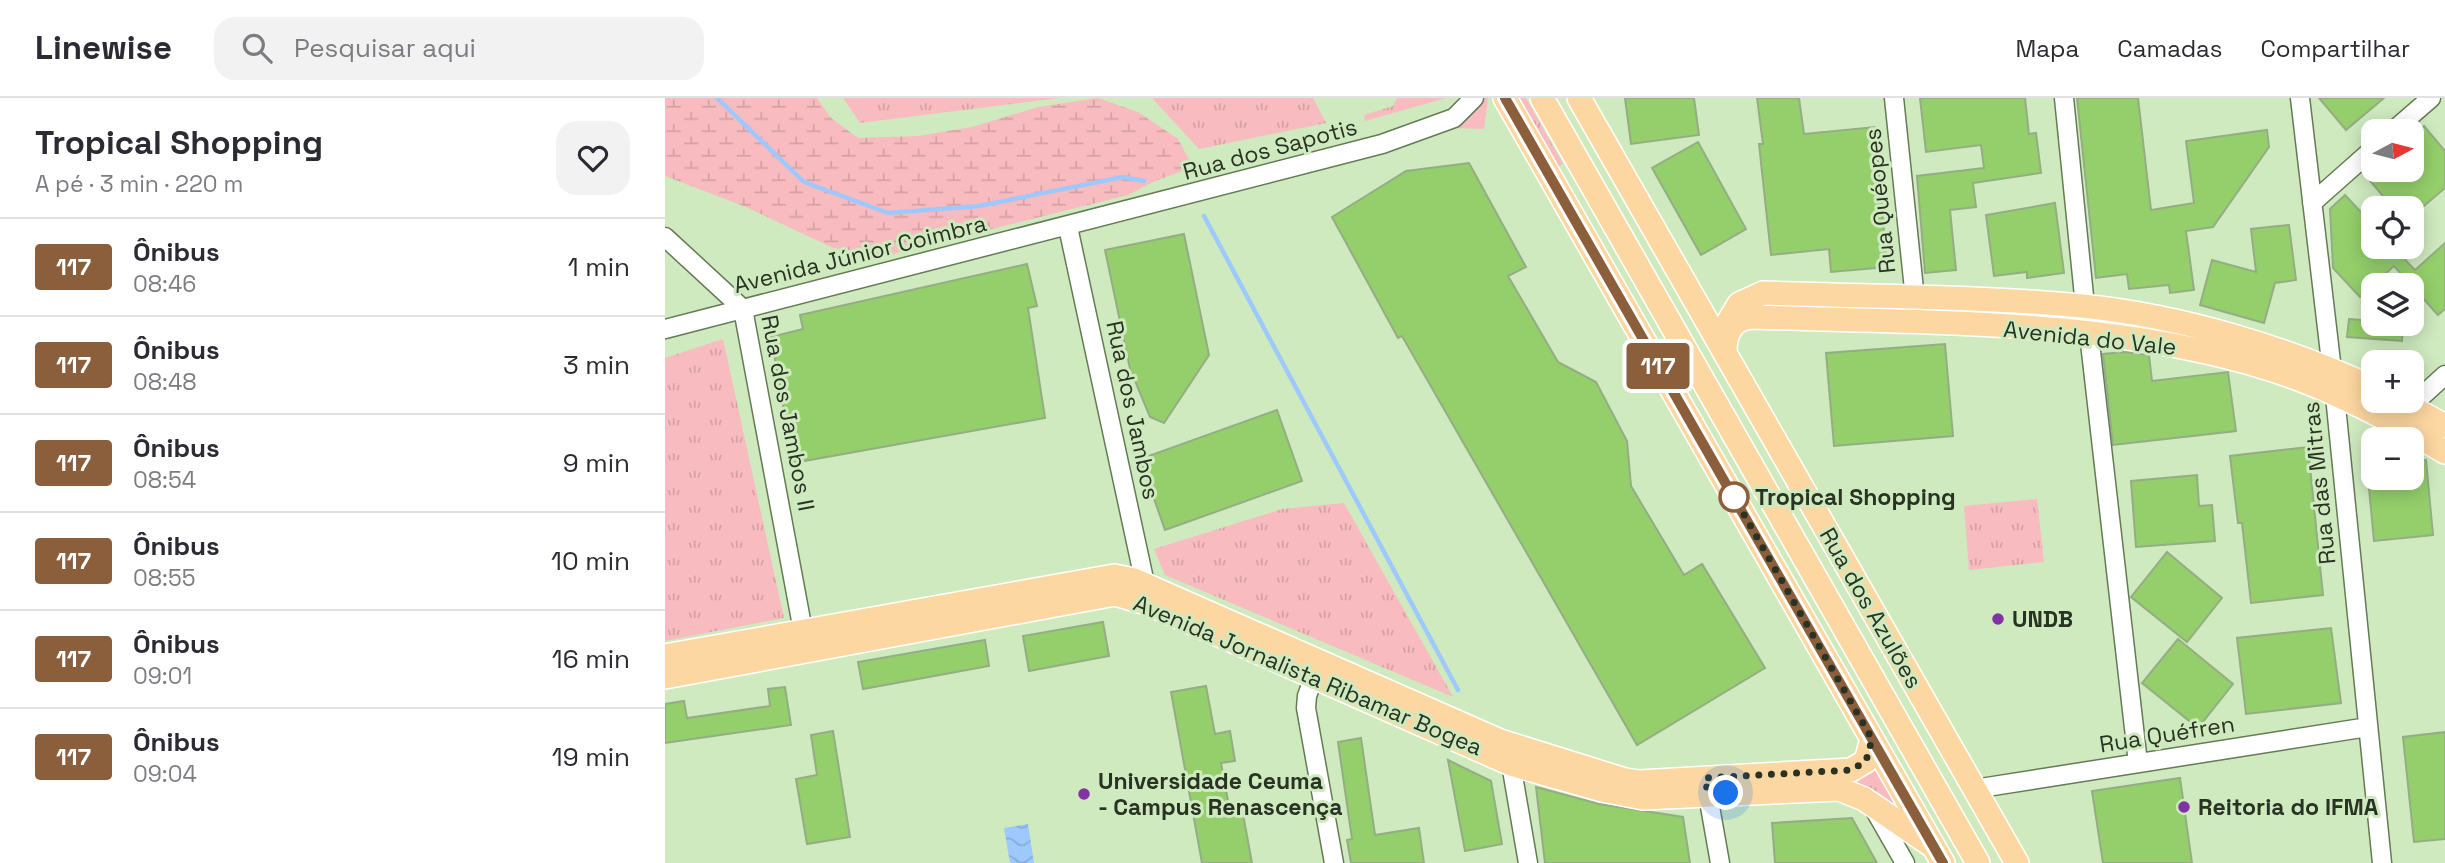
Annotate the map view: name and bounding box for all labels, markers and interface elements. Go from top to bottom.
search box [214,17,704,80]
text: Linewise [35,27,172,69]
icon: search [238,29,276,67]
text: Pesquisar aqui [294,31,476,65]
text: Mapa [2015,33,2079,64]
text: Camadas [2117,33,2222,64]
text: Compartilhar [2260,33,2410,64]
street label: Rua dos Sapotis [1180,111,1360,187]
north arrow [2361,119,2424,182]
map controls [2361,119,2424,490]
button: heart [556,121,630,195]
text: Tropical Shopping [35,122,323,164]
street label: Rua Quéopes [1857,127,1903,275]
text: A pé · 3 min · 220 m [35,169,243,199]
button: locate [2361,196,2424,259]
street label: Avenida Júnior Coimbra [730,208,990,300]
text: Ônibus [133,235,220,269]
text: 1 min [568,250,630,284]
text: 117 [56,251,91,282]
text: 08:46 [133,269,196,299]
button: layers [2361,273,2424,336]
street label: Rua dos Jambos II [754,312,822,514]
street label: Avenida do Vale [2002,314,2178,362]
street label: Rua dos Jambos [1099,318,1167,502]
text: Ônibus [133,333,220,367]
line badge: 117 [1618,343,1698,389]
text: 3 min [563,348,630,382]
text: 117 [56,349,91,380]
text: 117 [1641,350,1676,381]
button: + [2361,350,2424,413]
text: 08:48 [133,367,197,397]
street label: Rua das Mitras [2296,400,2342,566]
button: − [2361,427,2424,490]
text: Ônibus [133,431,220,465]
text: 9 min [563,446,630,480]
text: 117 [56,447,91,478]
text: 08:54 [133,465,196,495]
marker: Tropical Shopping [1719,482,1749,512]
place label: Tropical Shopping [1755,482,1956,512]
street label: Rua dos Azulões [1813,522,1929,694]
text: Ônibus [133,529,220,563]
text: 10 min [551,544,630,578]
text: 117 [56,545,91,576]
text: 08:55 [133,563,195,593]
street label: Avenida Jornalista Ribamar Bogea [1129,588,1487,762]
place label: UNDB [2012,604,2073,634]
marker: UNDB [1990,611,2006,627]
text: Ônibus [133,627,220,661]
text: 16 min [552,642,630,676]
text: 117 [56,643,91,674]
text: 09:01 [133,661,192,691]
street label: Rua Quéfren [2097,709,2237,759]
text: Ônibus [133,725,220,759]
text: 19 min [552,740,630,774]
text: 117 [56,741,91,772]
text: 09:04 [133,759,197,789]
place label: Universidade Ceuma - Campus Renascença [1098,766,1343,822]
your location [1708,775,1743,810]
marker: Universidade Ceuma - Campus Renascença [1076,786,1092,802]
place label: Reitoria do IFMA [2198,792,2379,822]
marker: Reitoria do IFMA [2176,799,2192,815]

